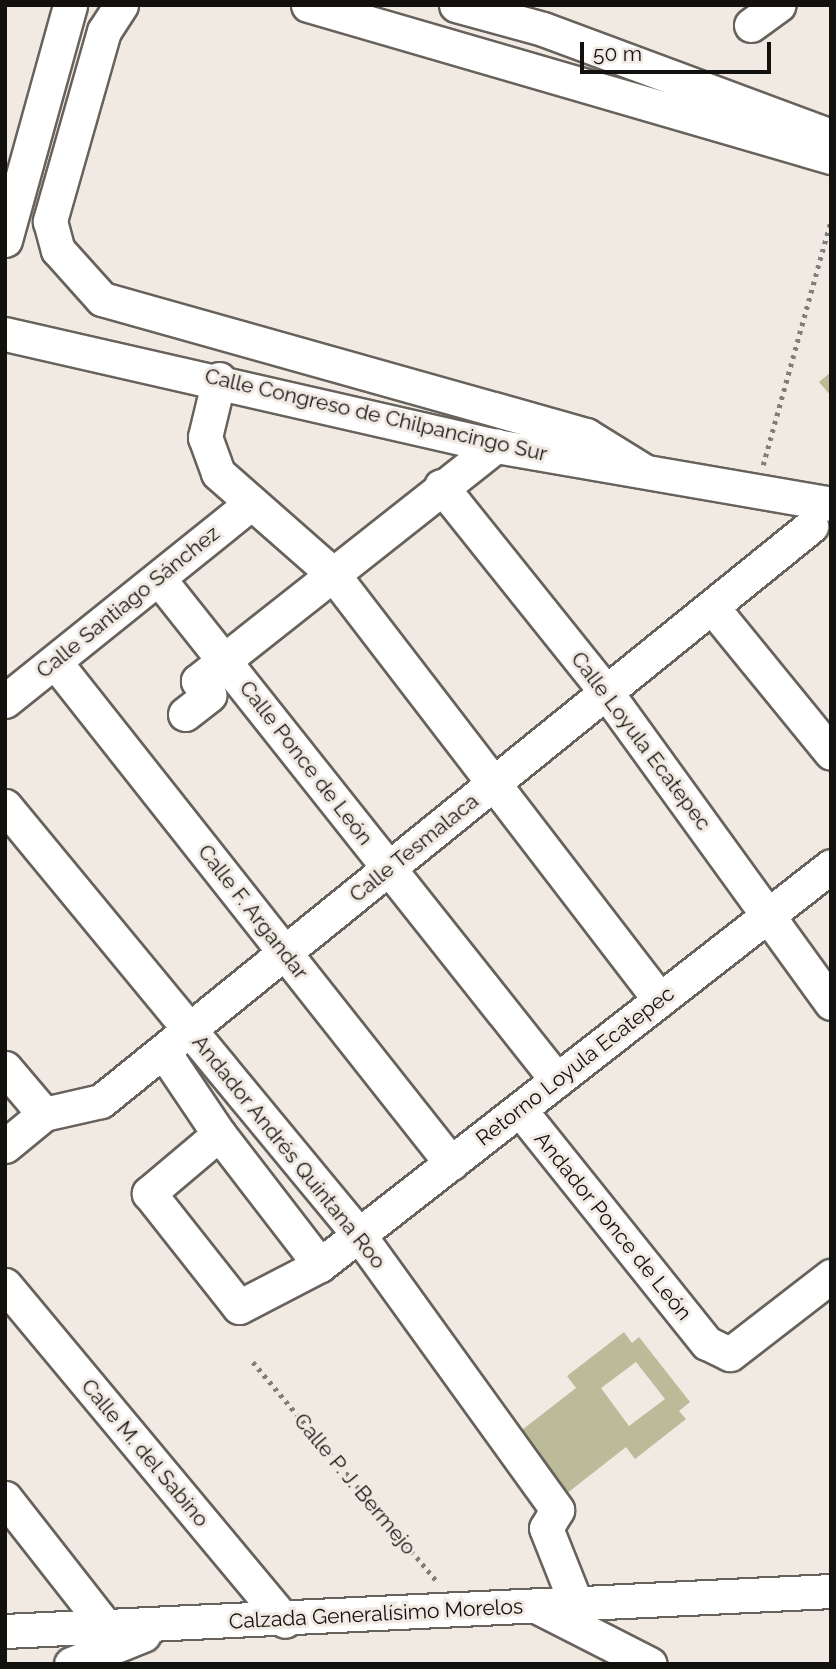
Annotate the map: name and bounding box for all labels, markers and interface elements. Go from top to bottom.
scale bar [584,28,775,72]
text: 50 m [593,41,642,66]
street label: Calle Congreso de Chilpancingo Sur [202,363,550,467]
street label: Calle Santiago Sánchez [32,520,224,684]
street label: Calle Loyula Ecatepec [566,647,716,835]
street label: Calle Ponce de León [234,676,378,850]
street label: Calle Tesmalaca [344,788,484,908]
street label: Calle F. Argandar [192,839,314,985]
street label: Retorno Loyula Ecatepec [471,981,679,1151]
street label: Andador Andrés Quintana Roo [187,1030,391,1274]
street label: Andador Ponce de León [529,1126,697,1326]
street label: Calle M. del Sabino [76,1374,214,1532]
street label: Calle P. J. Bermejo [288,1408,422,1560]
street label: Calzada Generalísimo Morelos [228,1594,524,1634]

